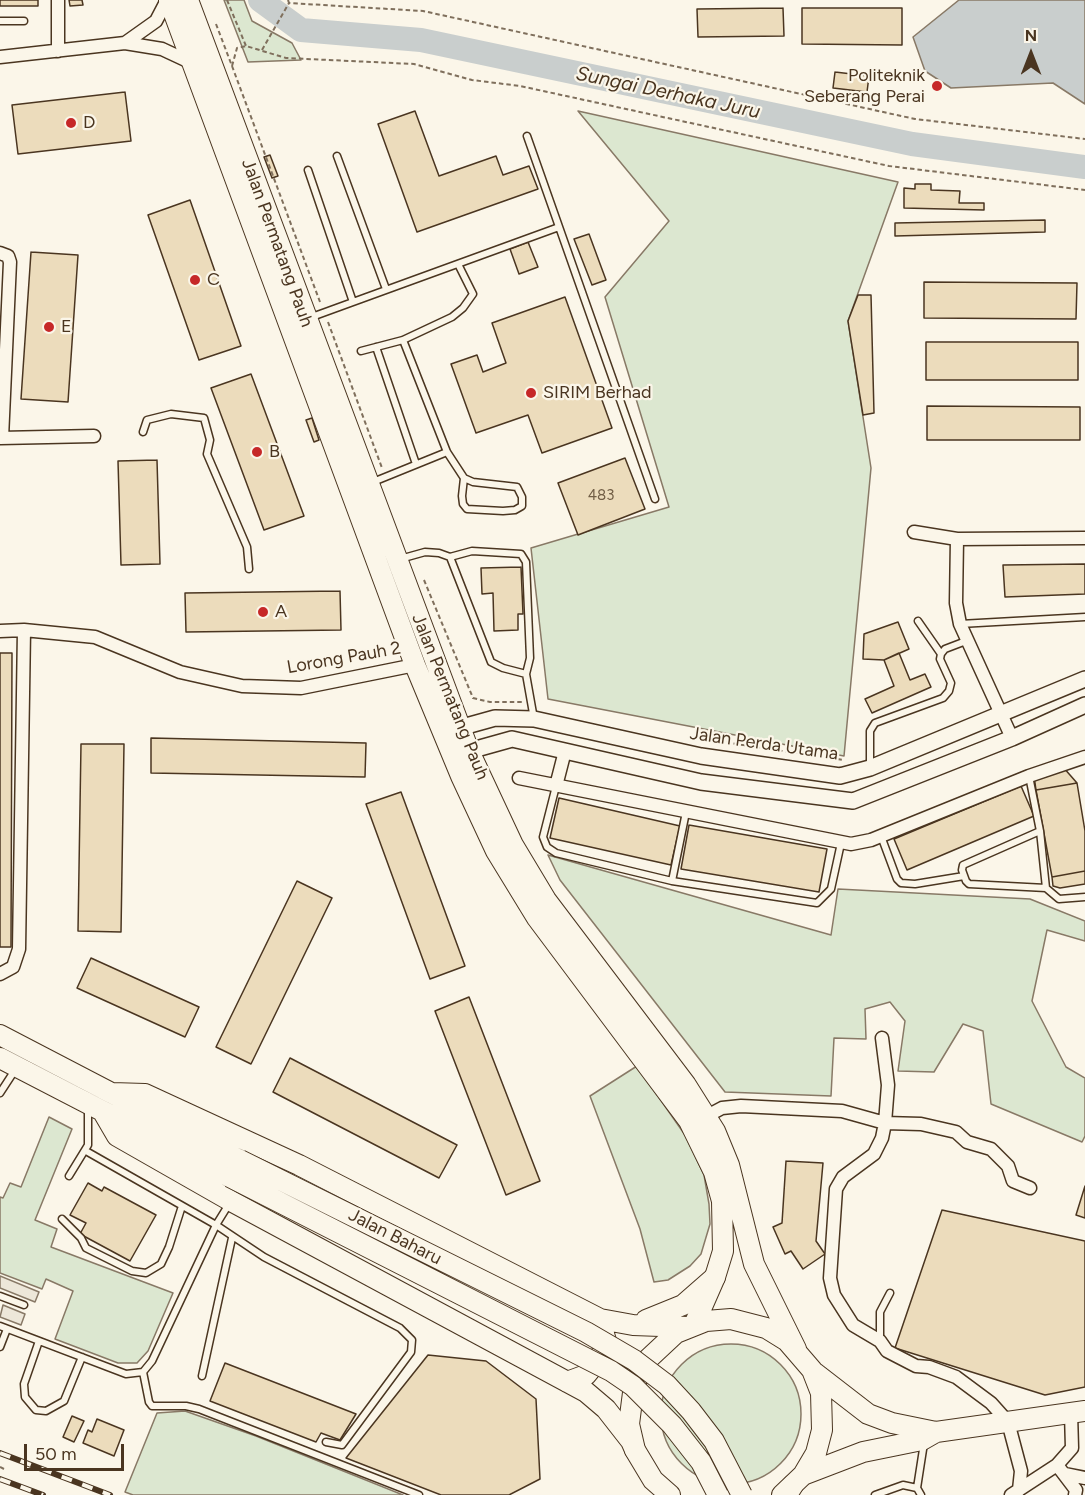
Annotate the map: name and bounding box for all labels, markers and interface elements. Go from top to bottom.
north arrow [1001,24,1061,84]
text: N [1025,26,1037,45]
water label: Sungai Derhaka Juru [574,62,762,124]
place label: Politeknik Seberang Perai [804,65,925,107]
marker: Politeknik Seberang Perai [930,79,944,93]
place label: D [83,112,95,134]
marker: D [64,116,78,130]
street label: Jalan Permatang Pauh [237,156,317,330]
place label: C [207,269,220,291]
marker: C [188,273,202,287]
place label: E [61,316,72,338]
marker: E [42,320,56,334]
place label: SIRIM Berhad [543,382,651,404]
marker: SIRIM Berhad [524,386,538,400]
place label: B [269,441,280,463]
marker: B [250,445,264,459]
house number: 483 [588,487,614,505]
place label: A [275,601,287,623]
marker: A [256,605,270,619]
street label: Jalan Permatang Pauh [407,611,493,783]
street label: Lorong Pauh 2 [285,637,403,679]
street label: Jalan Perda Utama [688,723,840,765]
street label: Jalan Baharu [345,1204,445,1270]
scale bar [27,1432,128,1470]
text: 50 m [35,1443,77,1465]

